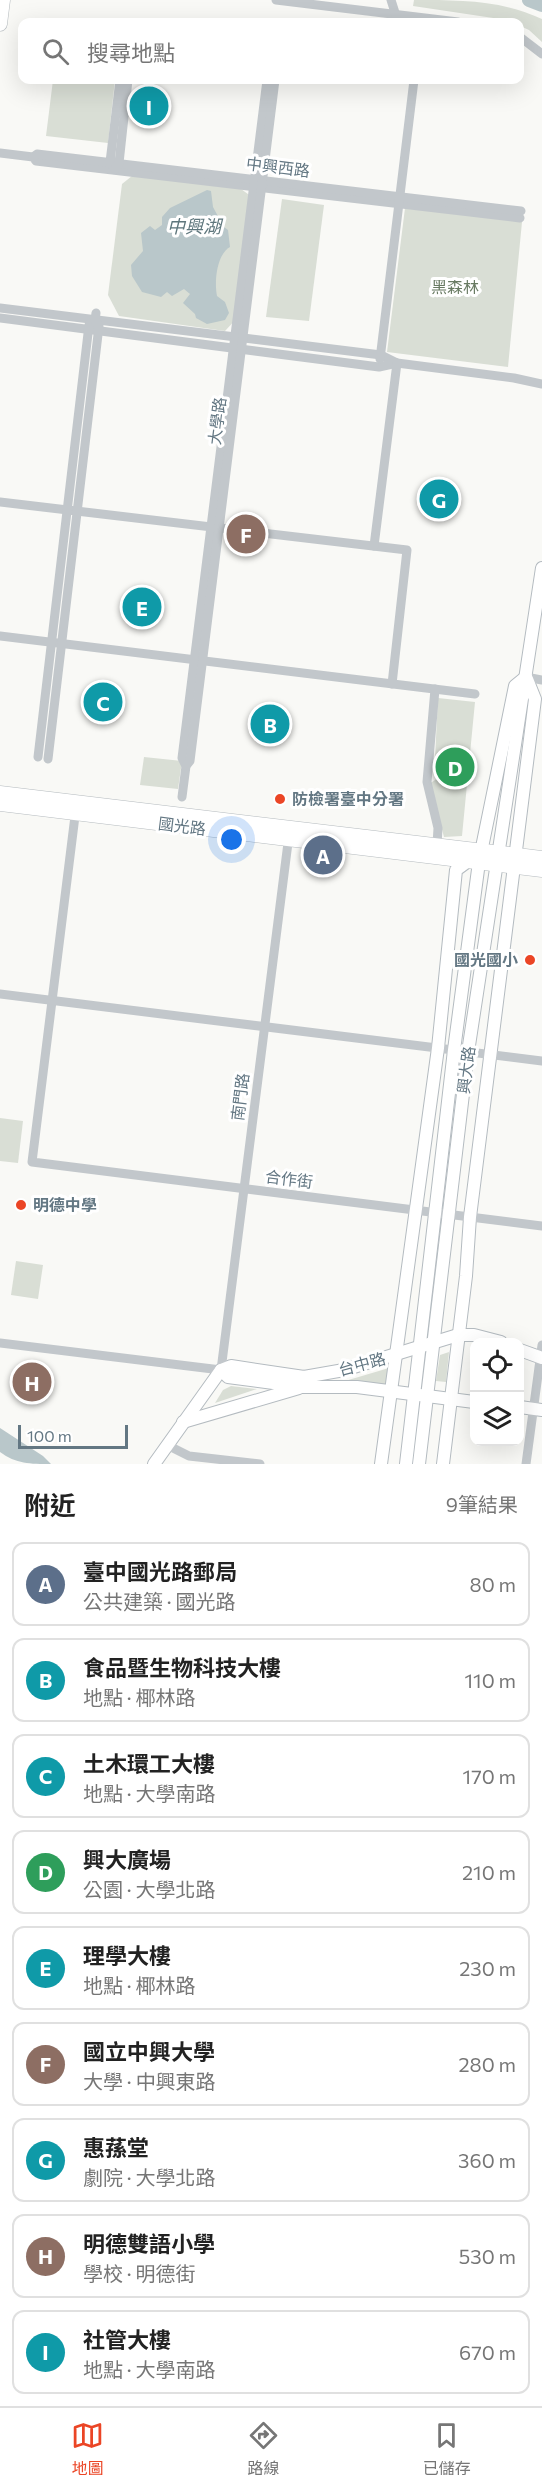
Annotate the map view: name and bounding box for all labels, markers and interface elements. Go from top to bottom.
search box [18,18,524,84]
icon: search [39,35,72,68]
text: 搜尋地點 [87,39,175,66]
pin: I [130,84,168,128]
street label: 中興西路 [245,153,311,180]
water label: 中興湖 [167,215,224,237]
park label: 黑森林 [431,277,479,296]
street label: 大學路 [204,396,229,446]
pin: G [420,476,458,522]
pin: F [226,512,266,556]
pin: E [122,584,162,630]
pin: C [84,680,122,724]
pin: B [250,702,290,746]
pin: D [436,744,474,789]
place label: 防檢署臺中分署 [292,789,404,808]
marker: 防檢署臺中分署 [273,792,287,806]
street label: 國光路 [157,813,207,838]
your location [217,825,246,854]
pin: A [304,832,342,878]
place label: 國光國小 [454,950,518,969]
marker: 國光國小 [523,953,537,967]
street label: 興大路 [453,1045,478,1095]
street label: 南門路 [227,1072,252,1122]
street label: 合作街 [264,1166,314,1191]
place label: 明德中學 [33,1195,97,1214]
marker: 明德中學 [14,1198,28,1212]
map controls [470,1338,524,1446]
button: locate [470,1338,524,1392]
street label: 台中路 [336,1348,388,1379]
pin: H [12,1360,51,1404]
button: layers [470,1392,524,1446]
scale bar [18,1422,128,1450]
text: 100 m [27,1426,72,1445]
text: 附近 [24,1489,76,1520]
text: 9筆結果 [446,1492,518,1516]
text: 臺中國光路郵局 [83,1558,237,1585]
text: A [38,1572,53,1596]
text: 80 m [470,1572,516,1596]
text: 公共建築 · 國光路 [83,1589,235,1613]
text: 食品暨生物科技大樓 [83,1654,281,1681]
text: B [39,1668,52,1692]
text: 110 m [465,1668,516,1692]
text: 地點 · 椰林路 [83,1685,195,1709]
text: 土木環工大樓 [83,1750,215,1777]
text: C [39,1764,52,1788]
text: 170 m [463,1764,516,1788]
text: 地點 · 大學南路 [83,1781,215,1805]
text: 興大廣場 [83,1846,171,1873]
text: D [38,1860,53,1884]
text: 210 m [462,1860,516,1884]
text: 公園 · 大學北路 [83,1877,215,1901]
text: 理學大樓 [83,1942,171,1969]
text: E [40,1956,51,1980]
text: 230 m [459,1956,516,1980]
text: 地點 · 椰林路 [83,1973,195,1997]
text: 國立中興大學 [83,2038,215,2065]
text: F [40,2052,51,2076]
text: 280 m [458,2052,516,2076]
text: 大學 · 中興東路 [83,2069,215,2093]
text: 惠蓀堂 [83,2134,149,2161]
text: G [38,2148,53,2172]
text: 360 m [458,2148,516,2172]
text: 劇院 · 大學北路 [83,2165,215,2189]
text: 明德雙語小學 [83,2230,215,2257]
text: H [38,2244,53,2268]
text: 530 m [459,2244,516,2268]
text: 學校 · 明德街 [83,2261,195,2285]
text: 社管大樓 [83,2326,171,2353]
text: I [42,2340,49,2364]
text: 670 m [459,2340,516,2364]
text: 地點 · 大學南路 [83,2357,215,2381]
tab: 地圖 [71,2419,104,2479]
tab: 路線 [247,2419,280,2479]
tab: 已儲存 [423,2419,471,2479]

